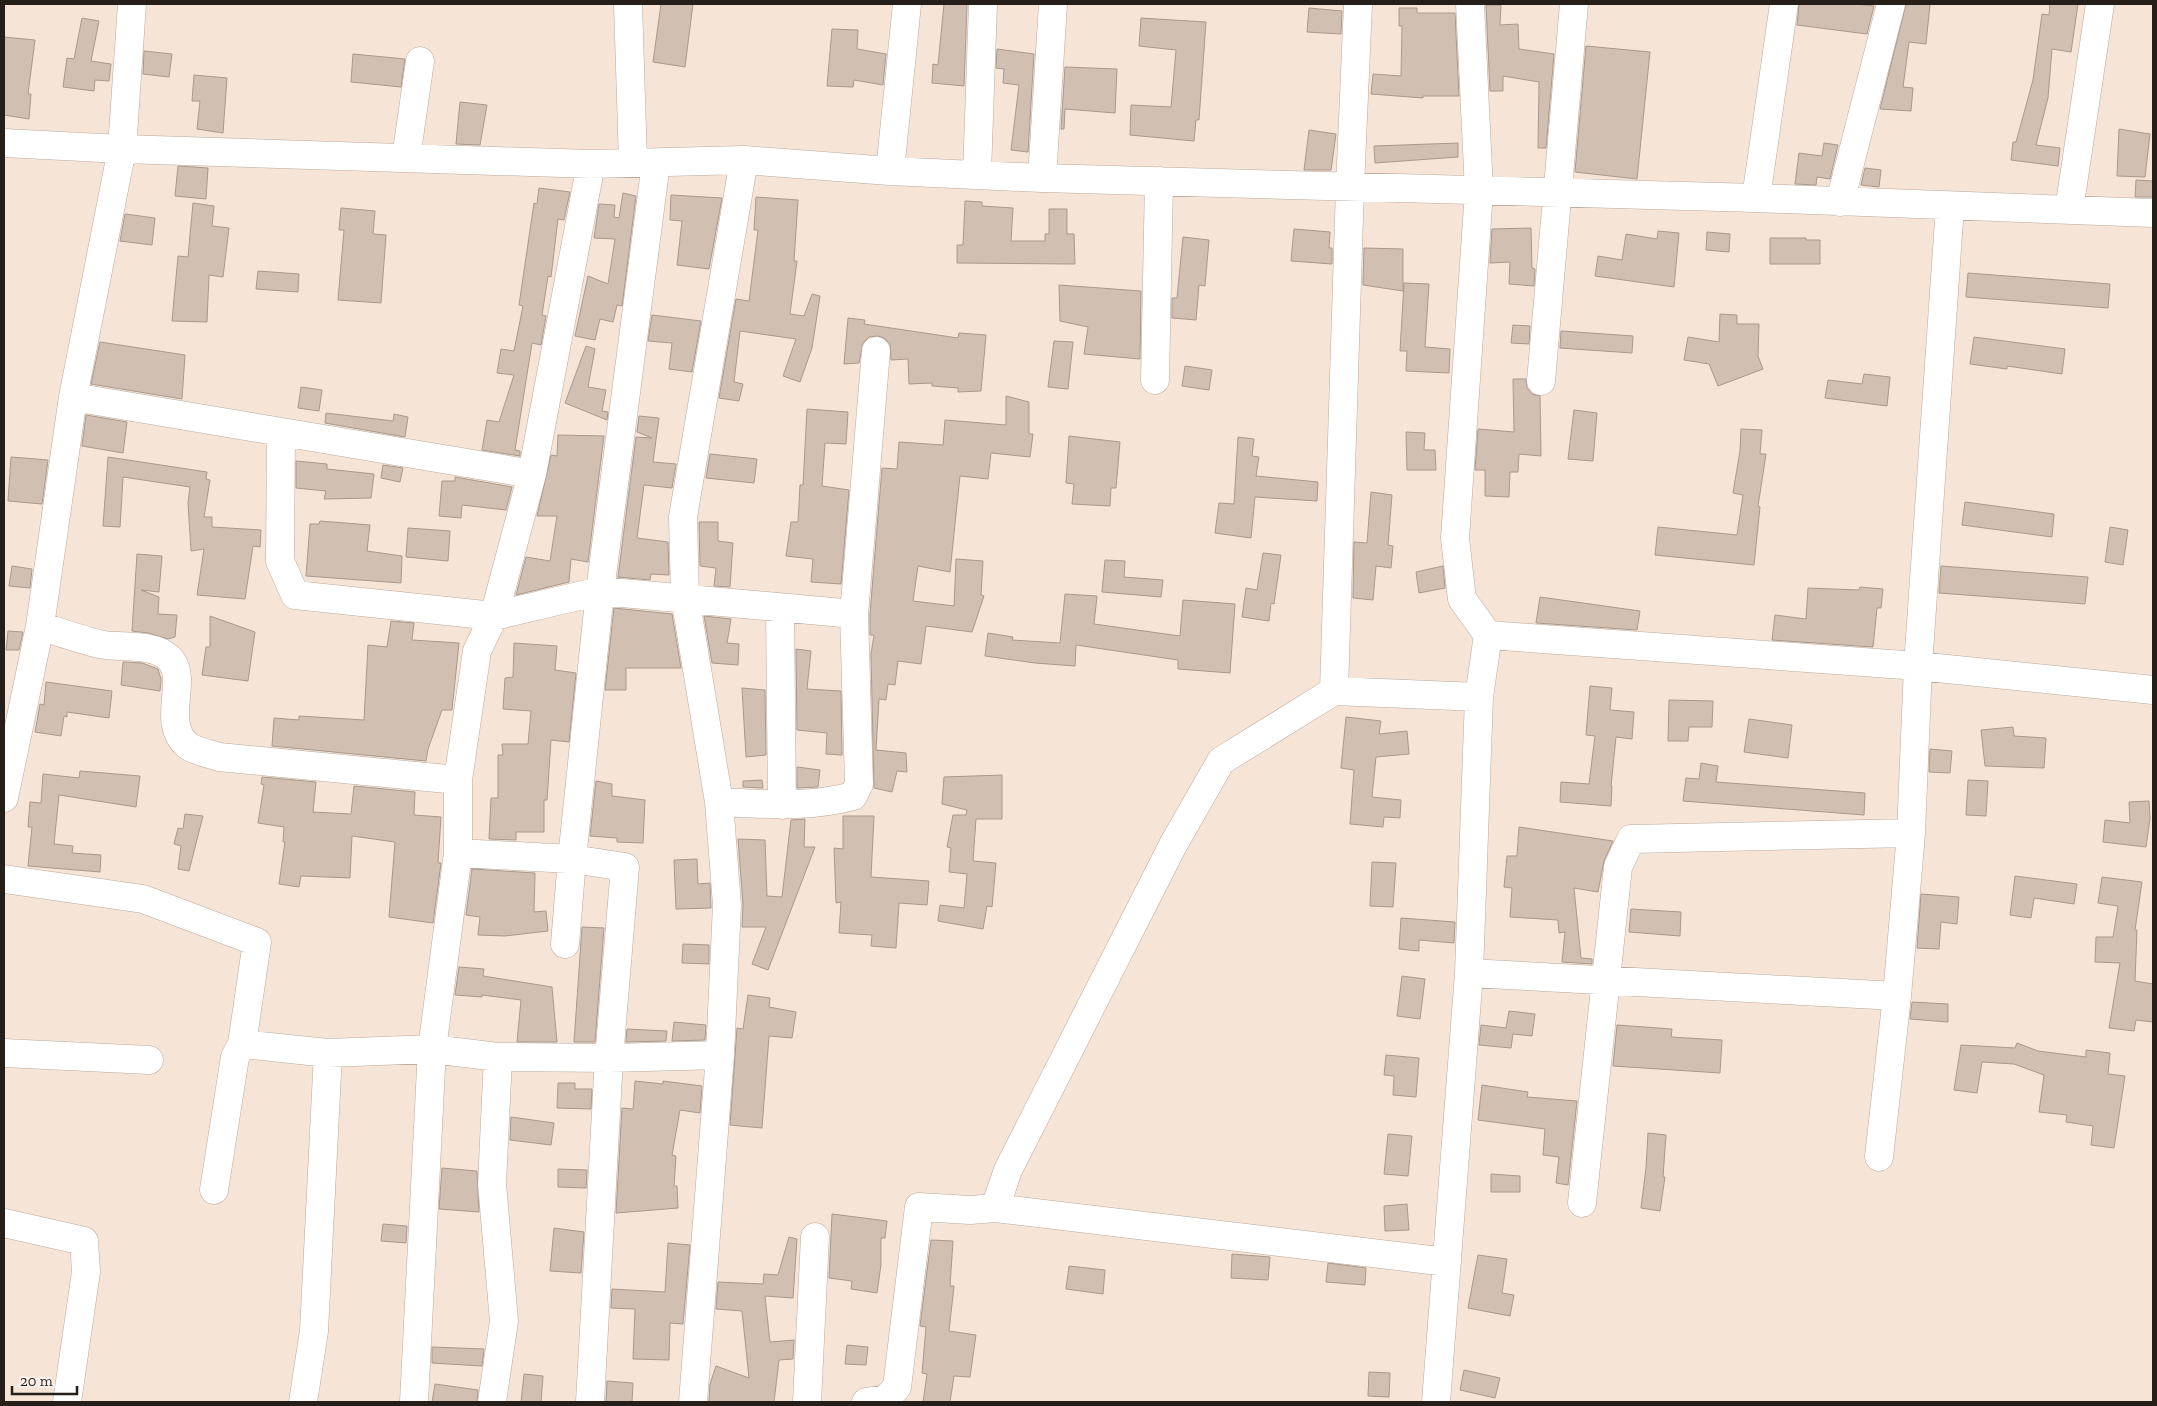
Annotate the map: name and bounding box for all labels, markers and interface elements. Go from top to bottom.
scale bar [12,1364,78,1396]
text: 20 m [20,1372,53,1390]

